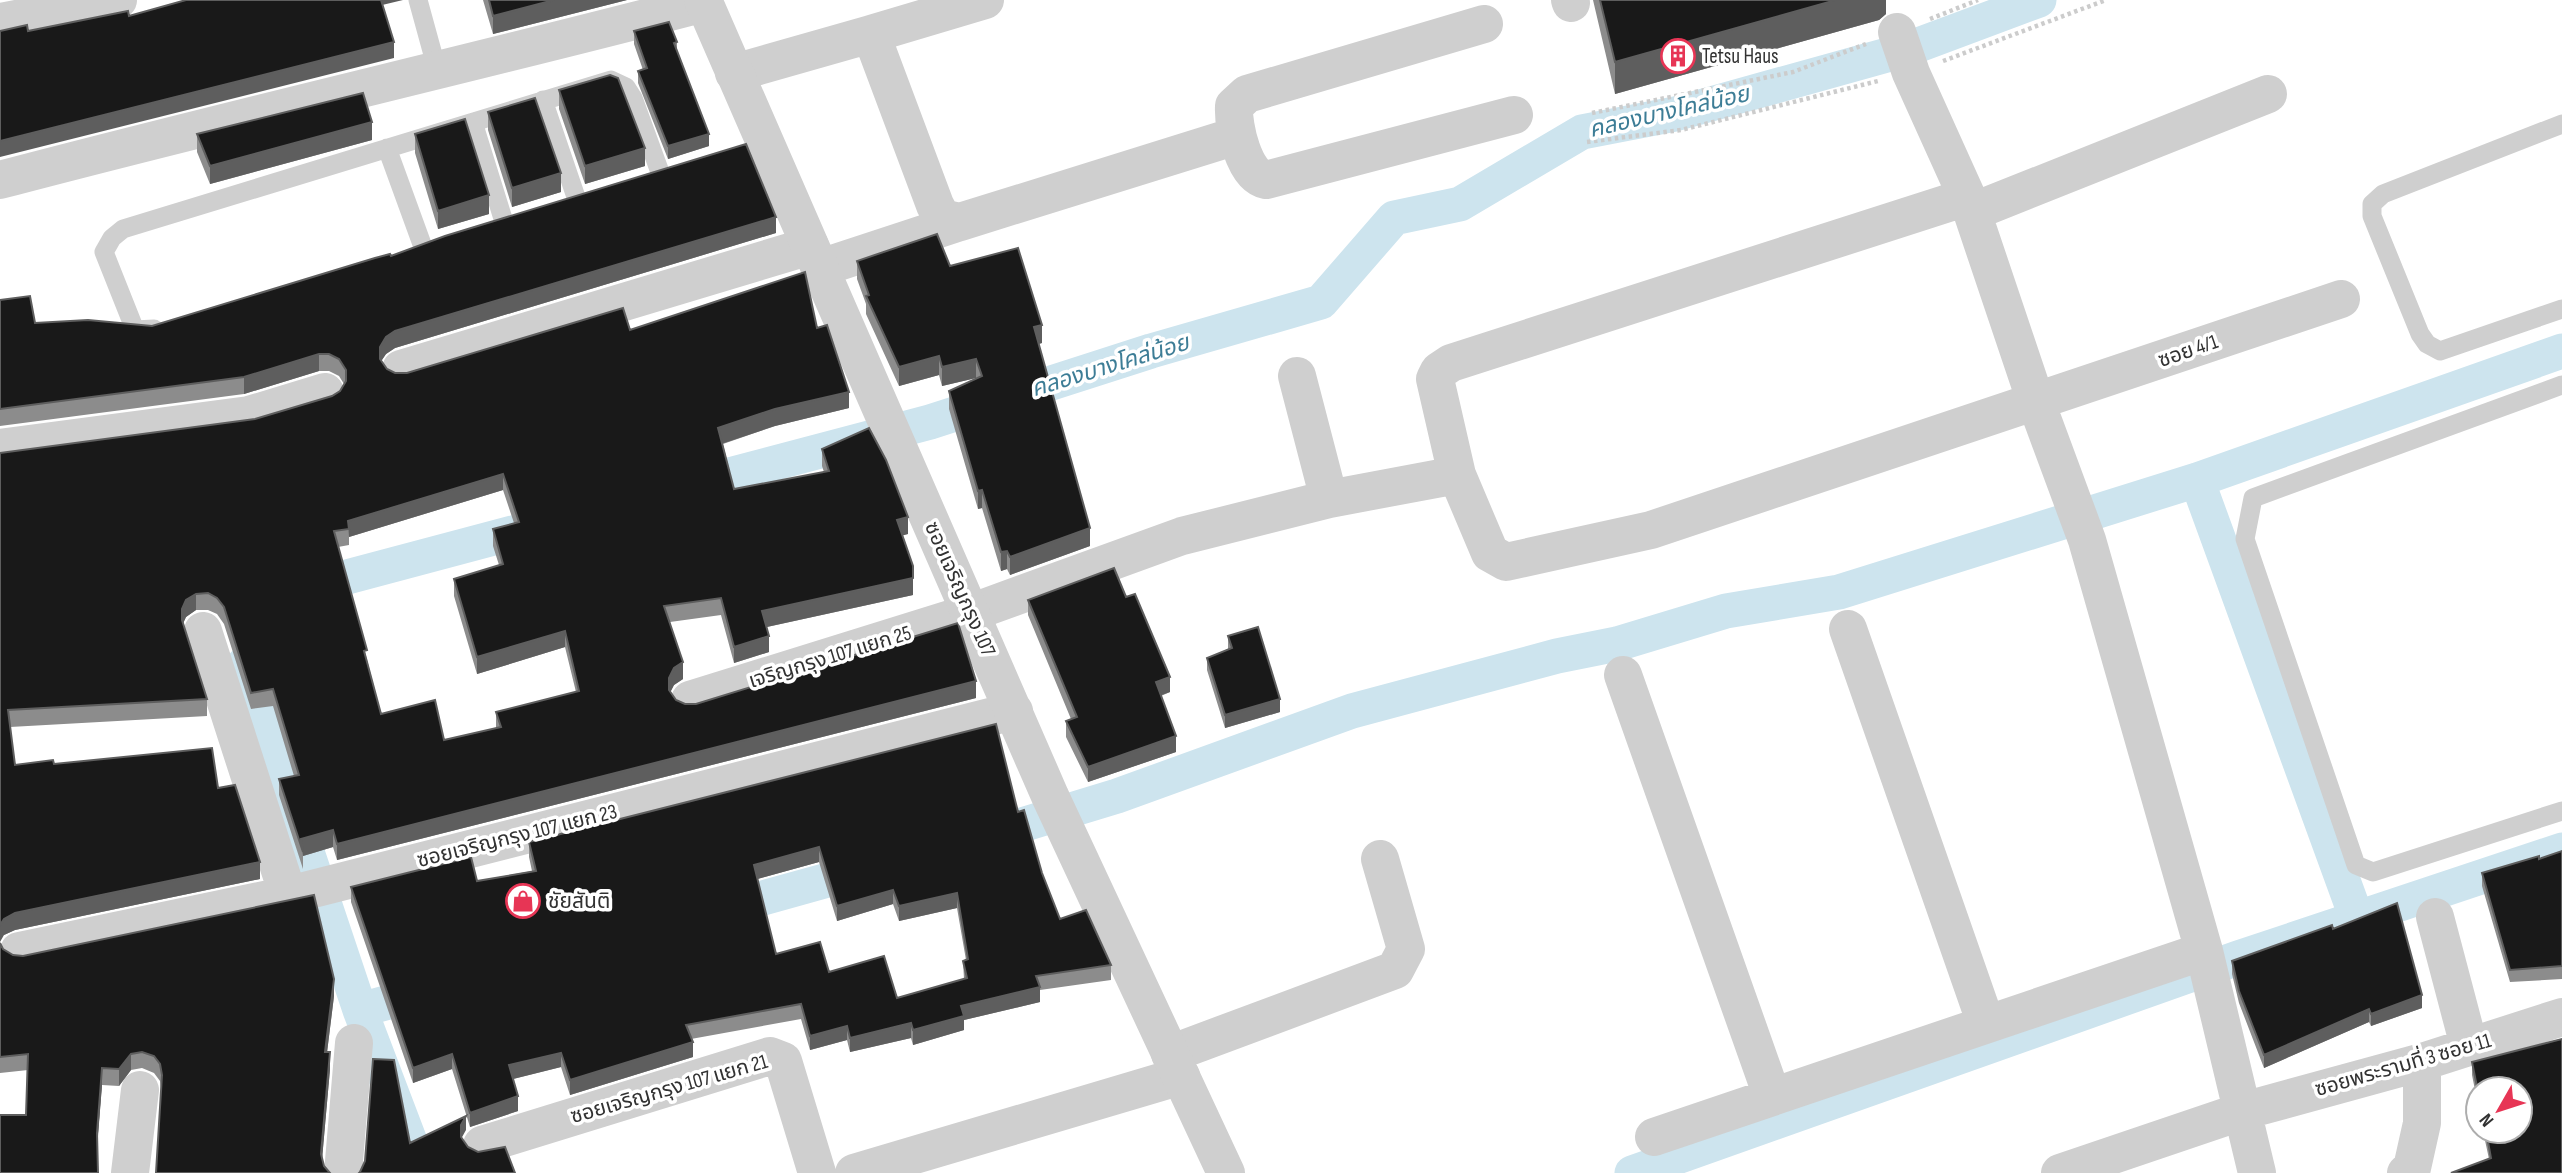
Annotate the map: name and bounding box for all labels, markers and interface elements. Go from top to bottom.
building icon: Tetsu Haus [1659,37,1697,75]
place label: Tetsu Haus [1702,44,1779,69]
water label: คลองบางโคล่น้อย [1586,80,1753,144]
water label: คลองบางโคล่น้อย [1028,328,1194,403]
street label: ซอย 4/1 [2155,329,2222,373]
street label: ซอยเจริญกรุง 107 [919,518,1001,661]
street label: เจริญกรุง 107 แยก 25 [746,620,914,694]
street label: ซอยเจริญกรุง 107 แยก 23 [414,799,620,873]
shop icon: ชัยสันติ [504,882,542,920]
place label: ชัยสันติ [548,889,610,914]
street label: ซอยพระรามที่ 3 ซอย 11 [2311,1025,2495,1102]
street label: ซอยเจริญกรุง 107 แยก 21 [568,1049,771,1129]
north arrow [2464,1075,2534,1145]
text: N [2475,1109,2499,1131]

